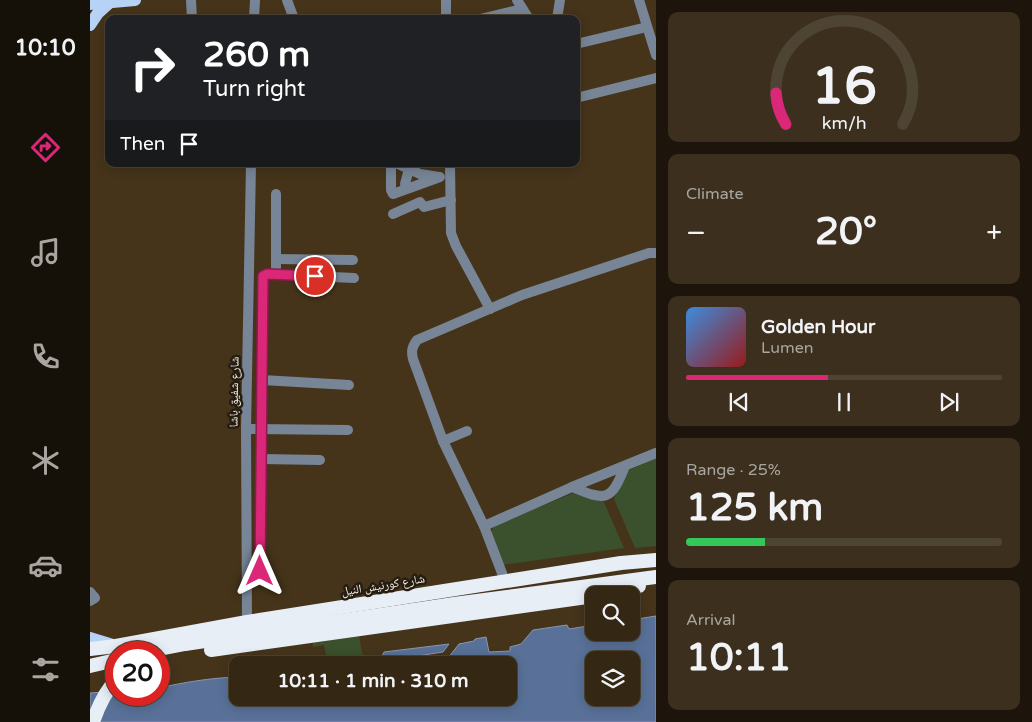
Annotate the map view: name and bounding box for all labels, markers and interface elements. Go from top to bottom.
text: 260 m [203,34,310,76]
text: 10:10 [15,35,75,61]
icon: right [120,35,185,100]
text: 16 [811,55,877,118]
text: Turn right [203,76,305,102]
text: km/h [822,113,866,134]
icon: directions [28,130,63,165]
icon: arrive [175,130,203,158]
text: Then [120,133,165,155]
text: Climate [686,184,744,204]
text: 20° [815,209,877,255]
text: − [686,216,706,250]
text: + [986,216,1002,250]
icon: music [28,235,63,270]
pin [294,255,336,297]
icon: arrive [301,262,329,290]
text: Golden Hour [761,316,875,338]
text: Lumen [761,338,813,358]
icon: phone [28,339,63,374]
street label: شارع شفيق باشا [226,356,243,428]
icon: previous [725,388,753,416]
icon: pause [830,388,858,416]
icon: next [935,388,963,416]
icon: climate [28,443,63,478]
text: Range · 25% [686,460,781,480]
text: 125 km [686,485,823,531]
position arrow [233,544,285,596]
icon: car [28,548,63,583]
street label: شارع كورنيش النيل [340,571,426,600]
map controls [585,586,640,706]
button: search [585,586,640,641]
text: Arrival [686,610,735,630]
text: 10:11 [686,635,791,681]
speed limit sign: 20 [105,641,170,706]
button: layers [585,651,640,706]
icon: filters [28,652,63,687]
text: 10:11 · 1 min · 310 m [277,670,469,692]

